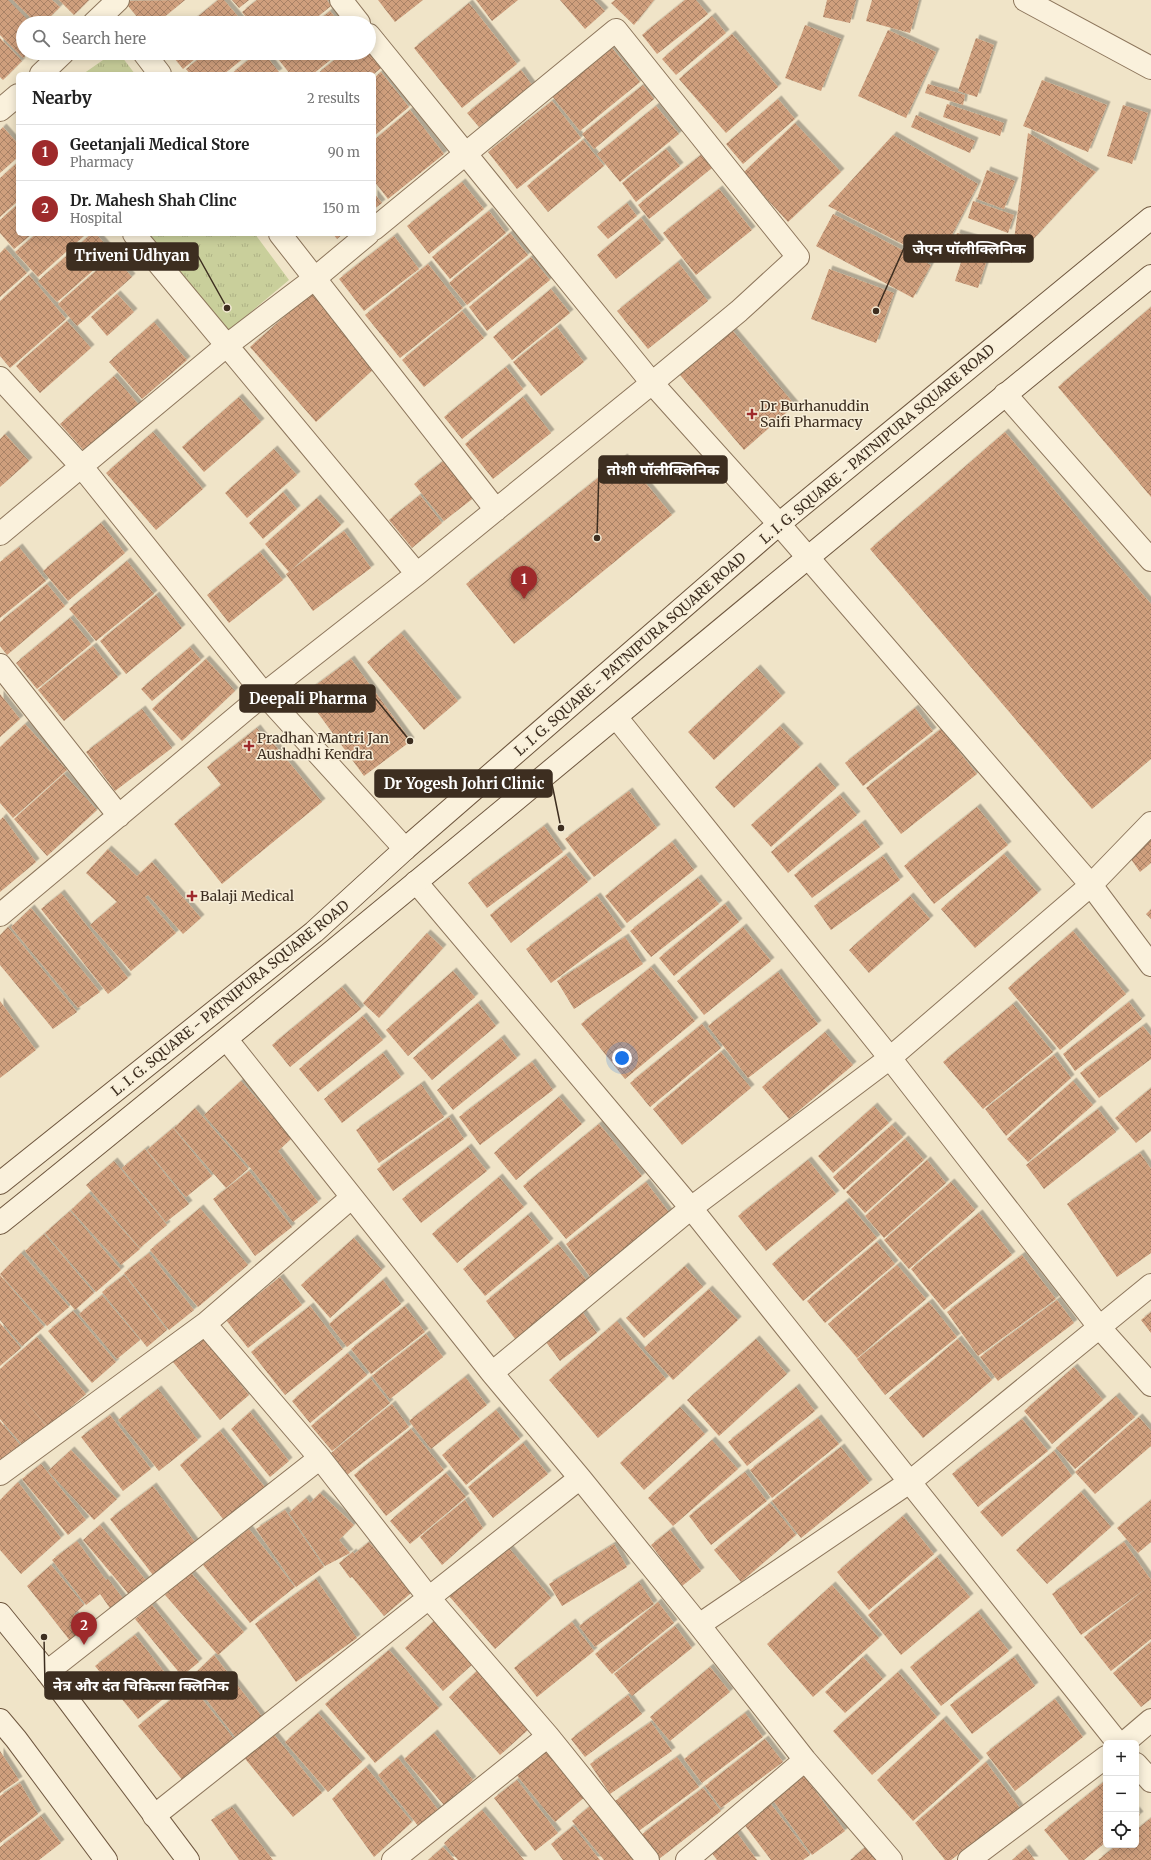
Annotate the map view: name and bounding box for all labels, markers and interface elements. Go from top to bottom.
search box [16,16,376,60]
icon: search [30,27,52,49]
text: Search here [62,29,146,48]
text: Nearby [32,87,92,109]
text: 2 results [307,90,360,107]
text: Geetanjali Medical Store [70,135,249,154]
text: 1 [42,144,48,161]
text: 90 m [328,144,360,161]
text: Pharmacy [70,154,134,171]
text: Dr. Mahesh Shah Clinc [70,191,237,210]
text: 2 [41,200,49,217]
text: 150 m [323,200,360,217]
text: Hospital [70,210,122,227]
callout: जेएन पॉलीक्लिनिक [904,235,1033,262]
text: जेएन पॉलीक्लिनिक [912,239,1026,258]
callout: Triveni Udhyan [67,243,198,270]
text: Triveni Udhyan [74,246,190,265]
street label: L. I. G. SQUARE - PATNIPURA SQUARE ROAD [756,340,998,548]
place label: Dr Burhanuddin Saifi Pharmacy [760,397,869,431]
marker: Dr Burhanuddin Saifi Pharmacy [747,409,757,419]
callout: तोशी पॉलीक्लिनिक [599,456,727,483]
text: तोशी पॉलीक्लिनिक [607,460,720,479]
street label: L. I. G. SQUARE - PATNIPURA SQUARE ROAD [510,548,750,760]
pin: 1 [511,566,537,599]
callout: Deepali Pharma [240,685,375,712]
text: Deepali Pharma [249,689,368,708]
place label: Pradhan Mantri Jan Aushadhi Kendra [256,729,389,763]
marker: Pradhan Mantri Jan Aushadhi Kendra [244,741,254,751]
callout: Dr Yogesh Johri Clinic [375,770,552,797]
text: Dr Yogesh Johri Clinic [384,774,545,793]
place label: Balaji Medical [200,887,295,905]
marker: Balaji Medical [187,891,197,901]
street label: L. I. G. SQUARE - PATNIPURA SQUARE ROAD [107,896,353,1100]
your location [612,1048,632,1068]
pin: 2 [71,1612,97,1645]
callout: नेत्र और दंत चिकित्सा क्लिनिक [45,1672,237,1699]
text: नेत्र और दंत चिकित्सा क्लिनिक [53,1676,230,1695]
map controls [1103,1740,1139,1848]
button: + [1103,1740,1139,1776]
button: − [1103,1776,1139,1812]
button: locate [1103,1812,1139,1848]

